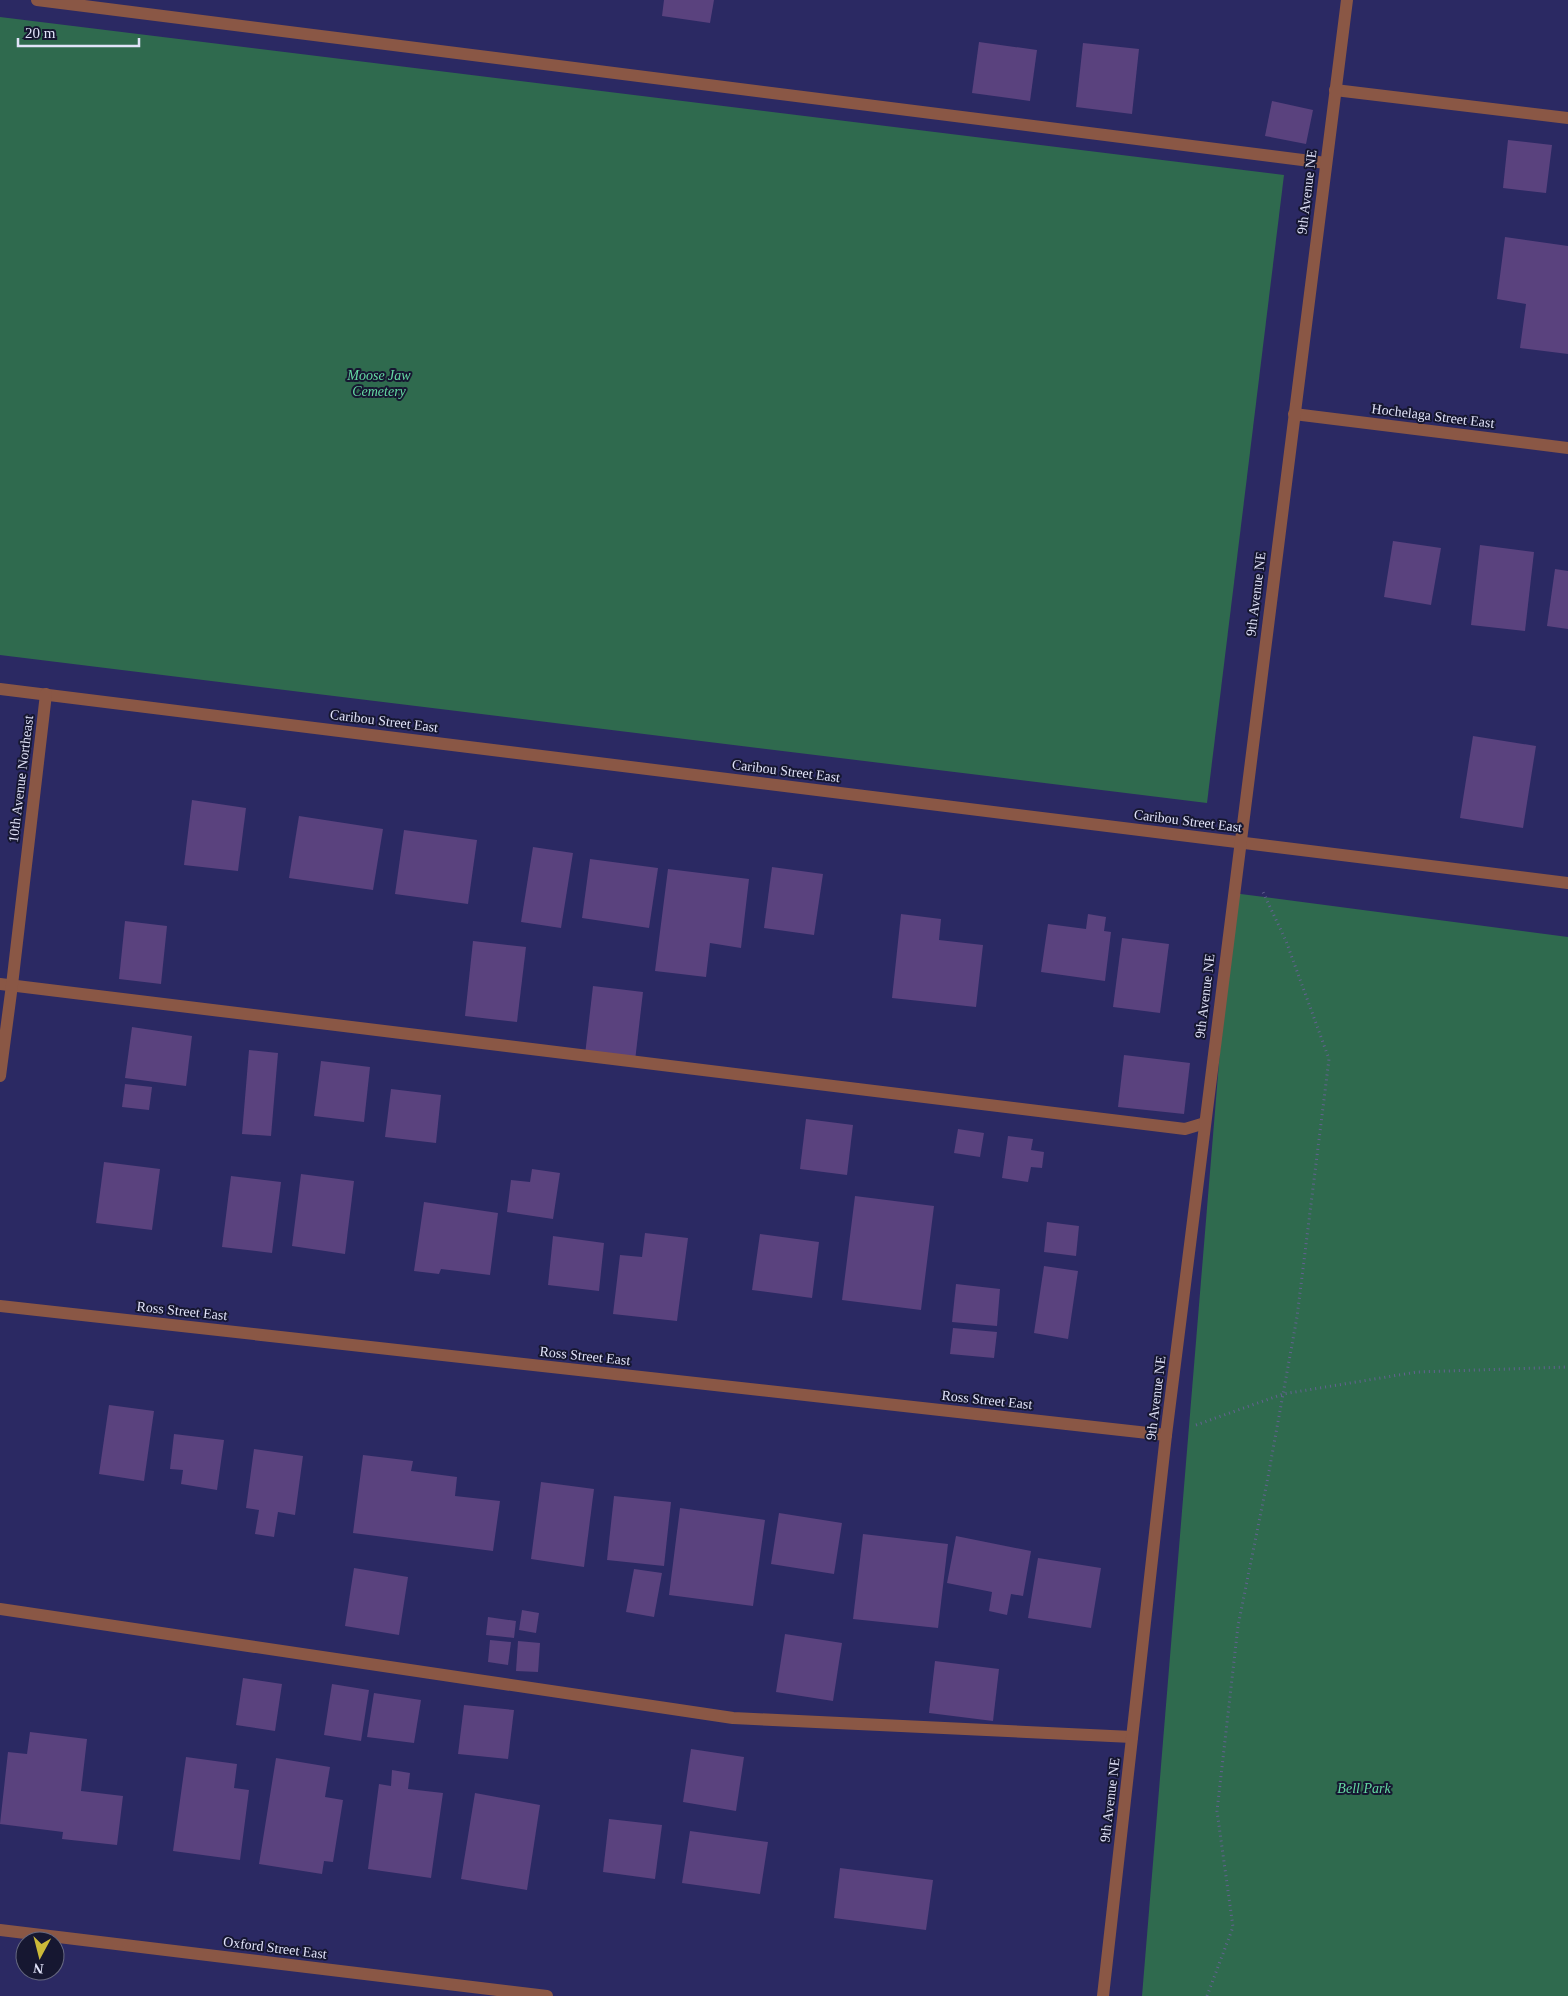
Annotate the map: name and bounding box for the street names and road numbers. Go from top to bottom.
street label: 9th Avenue NE [1294,149,1320,235]
street label: Hochelaga Street East [1371,401,1495,431]
street label: 9th Avenue NE [1243,551,1269,637]
street label: Caribou Street East [329,707,439,735]
street label: 10th Avenue Northeast [6,714,36,843]
street label: Caribou Street East [731,757,841,785]
street label: Caribou Street East [1133,807,1243,835]
street label: 9th Avenue NE [1192,953,1218,1039]
street label: Ross Street East [136,1299,228,1323]
street label: Ross Street East [539,1344,631,1368]
street label: 9th Avenue NE [1143,1355,1169,1441]
street label: Ross Street East [941,1388,1033,1412]
street label: 9th Avenue NE [1097,1757,1123,1843]
street label: Oxford Street East [222,1934,328,1962]

